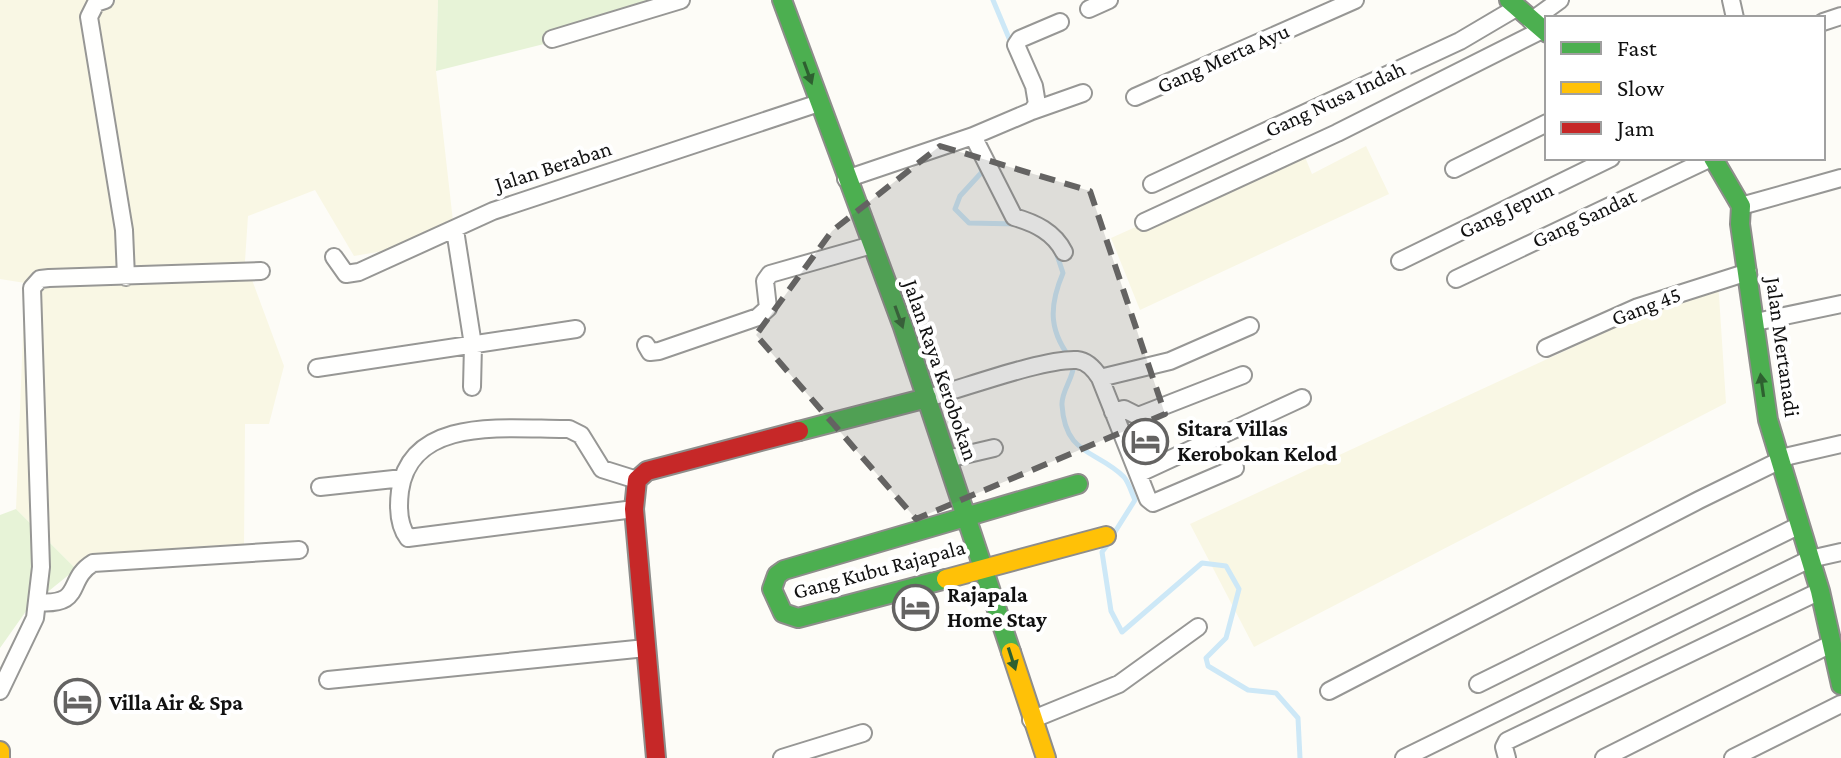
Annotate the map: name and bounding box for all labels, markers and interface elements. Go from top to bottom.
legend [1545,16,1825,160]
street label: Gang Merta Ayu [1153,18,1293,98]
text: Fast [1617,34,1658,61]
street label: Gang Nusa Indah [1261,56,1409,142]
one-way arrow [803,62,815,86]
text: Slow [1617,74,1664,101]
text: Jam [1615,114,1655,141]
street label: Jalan Beraban [490,135,615,197]
street label: Gang Jepun [1455,176,1557,244]
street label: Gang Sandat [1528,183,1641,253]
street label: Jalan Mertanadi [1761,273,1805,419]
street label: Jalan Raya Kerobokan [898,274,984,464]
street label: Gang 45 [1608,281,1684,331]
one-way arrow [893,305,906,329]
one-way arrow [1755,373,1768,398]
place label: Sitara Villas Kerobokan Kelod [1177,416,1337,466]
hotel icon: Sitara Villas Kerobokan Kelod [1122,417,1170,465]
street label: Gang Kubu Rajapala [790,534,968,604]
place label: Rajapala Home Stay [947,582,1047,632]
hotel icon: Rajapala Home Stay [892,583,940,631]
one-way arrow [1006,647,1018,671]
hotel icon: Villa Air & Spa [54,678,102,726]
place label: Villa Air & Spa [108,690,243,715]

